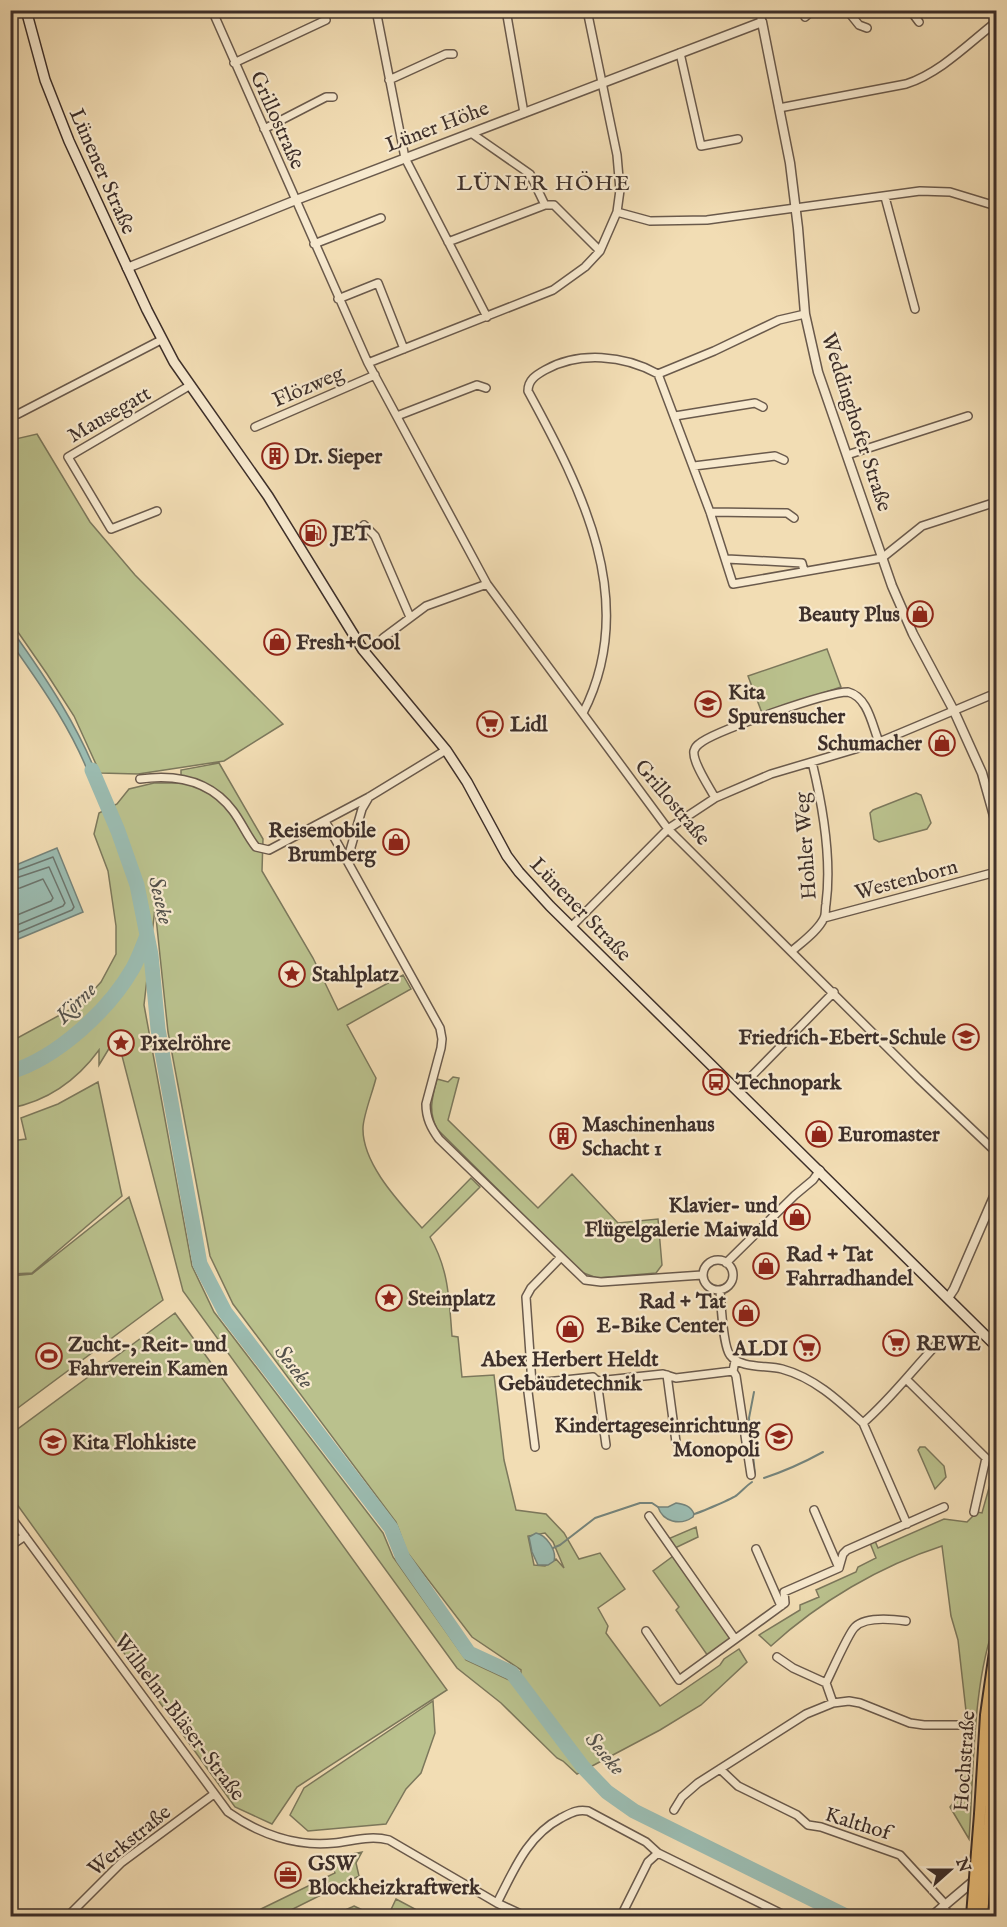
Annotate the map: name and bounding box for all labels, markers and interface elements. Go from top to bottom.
street label: Grillostraße [243,67,310,174]
street label: Lüner Höhe [382,95,493,159]
street label: Lünener Straße [62,104,142,239]
district label: LÜNER HÖHE [456,170,632,198]
street label: Weddinghofer Straße [814,330,897,516]
street label: Flözweg [269,360,349,414]
street label: Mausegatt [63,381,156,450]
building icon: Dr. Sieper [260,441,290,471]
place label: Dr. Sieper [294,444,382,471]
fuel station icon: JET [298,518,328,548]
place label: JET [329,521,371,548]
shop icon: Beauty Plus [905,599,935,629]
place label: Beauty Plus [798,602,900,629]
shop icon: Fresh+Cool [262,627,292,657]
place label: Fresh+Cool [296,630,401,657]
place label: Kita Spurensucher [728,680,846,731]
school or university icon: Kita Spurensucher [693,689,723,719]
supermarket icon: Lidl [475,709,505,739]
place label: Lidl [510,712,549,739]
shop icon: Schumacher [927,728,957,758]
place label: Schumacher [818,731,922,758]
street label: Grillostraße [628,754,716,852]
street label: Hohler Weg [789,791,824,901]
place label: Reisemobile Brumberg [268,818,377,869]
shop icon: Reisemobile Brumberg [381,827,411,857]
street label: Lünener Straße [523,852,637,968]
street label: Westenborn [852,854,961,907]
water label: Seseke [141,874,179,928]
place icon: Stahlplatz [277,959,307,989]
place label: Stahlplatz [312,962,399,989]
water label: Körne [49,976,104,1031]
school or university icon: Friedrich-Ebert-Schule [951,1022,981,1052]
place label: Friedrich-Ebert-Schule [739,1025,946,1052]
place icon: Pixelröhre [106,1028,136,1058]
place label: Pixelröhre [140,1031,231,1058]
bus stop icon: Technopark [701,1067,731,1097]
place label: Technopark [735,1070,842,1097]
place label: Maschinenhaus Schacht 1 [582,1112,715,1163]
shop icon: Euromaster [804,1119,834,1149]
building icon: Maschinenhaus Schacht 1 [548,1121,578,1151]
place label: Euromaster [838,1122,940,1149]
place label: Klavier- und Flügelgalerie Maiwald [584,1193,779,1244]
shop icon: Klavier- und Flügelgalerie Maiwald [782,1202,812,1232]
place label: Rad + Tat Fahrradhandel [786,1242,914,1293]
shop icon: Rad + Tat Fahrradhandel [751,1251,781,1281]
place icon: Steinplatz [374,1283,404,1313]
place label: Steinplatz [408,1286,496,1313]
place label: Rad + Tat E-Bike Center [597,1289,727,1340]
shop icon: Rad + Tat E-Bike Center [731,1298,761,1328]
shop icon: Abex Herbert Heldt Gebäudetechnik [555,1314,585,1344]
supermarket icon: REWE [881,1328,911,1358]
place label: REWE [916,1331,981,1358]
place label: Zucht-, Reit- und Fahrverein Kamen [68,1332,228,1383]
supermarket icon: ALDI [792,1333,822,1363]
place label: ALDI [732,1336,788,1363]
water label: Seseke [267,1340,320,1395]
sports icon: Zucht-, Reit- und Fahrverein Kamen [34,1341,64,1371]
place label: Abex Herbert Heldt Gebäudetechnik [481,1347,659,1398]
place label: Kindertageseinrichtung Monopoli [554,1413,761,1464]
school or university icon: Kindertageseinrichtung Monopoli [764,1422,794,1452]
school or university icon: Kita Flohkiste [38,1427,68,1457]
place label: Kita Flohkiste [72,1430,196,1457]
street label: Wilhelm-Bläser-Straße [107,1629,251,1807]
street label: Hochstraße [949,1709,983,1812]
water label: Seseke [578,1727,631,1782]
street label: Werkstraße [83,1799,177,1883]
street label: Kalthof [821,1802,897,1848]
north arrow [920,1840,980,1900]
place label: GSW Blockheizkraftwerk [308,1851,481,1902]
text: N [950,1854,974,1876]
office icon: GSW Blockheizkraftwerk [273,1860,303,1890]

